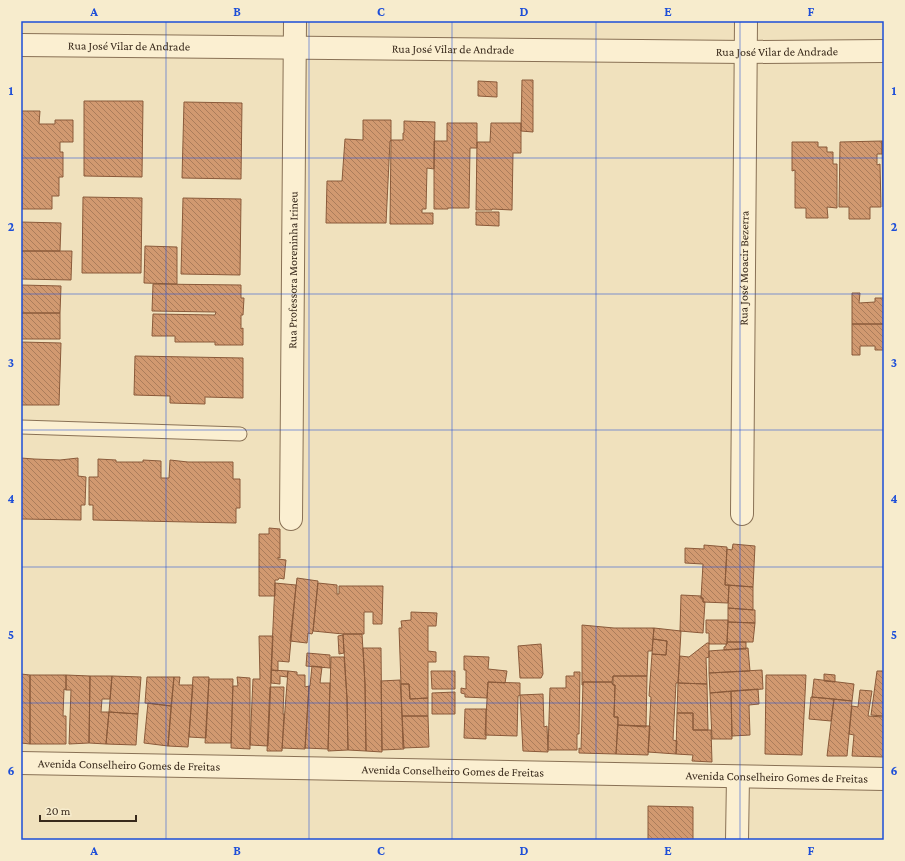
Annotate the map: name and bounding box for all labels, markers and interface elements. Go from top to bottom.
text: A [89,4,98,19]
text: B [233,4,241,19]
text: C [377,4,385,19]
text: D [520,4,529,19]
text: E [664,4,672,19]
text: F [808,4,815,19]
street label: Rua José Vilar de Andrade [68,38,190,54]
street label: Rua José Vilar de Andrade [392,42,514,57]
street label: Rua José Vilar de Andrade [716,44,838,59]
text: 1 [9,83,14,98]
text: 1 [892,83,897,98]
street label: Rua Professora Moreninha Irineu [285,191,301,349]
street label: Rua José Moacir Bezerra [737,210,751,325]
text: 2 [8,219,15,234]
text: 2 [891,219,898,234]
text: 3 [8,355,14,370]
text: 3 [891,355,897,370]
text: 4 [7,491,15,506]
text: 4 [890,491,898,506]
text: 5 [8,627,14,642]
text: 5 [891,627,897,642]
street label: Avenida Conselheiro Gomes de Freitas [38,756,221,774]
street label: Avenida Conselheiro Gomes de Freitas [362,762,545,780]
text: 6 [7,763,15,778]
text: 6 [890,763,898,778]
street label: Avenida Conselheiro Gomes de Freitas [685,768,869,786]
scale bar [40,797,136,823]
text: 20 m [46,804,71,818]
text: A [89,843,98,858]
text: B [233,843,241,858]
text: C [377,843,385,858]
text: D [520,843,529,858]
text: E [664,843,672,858]
text: F [808,843,815,858]

